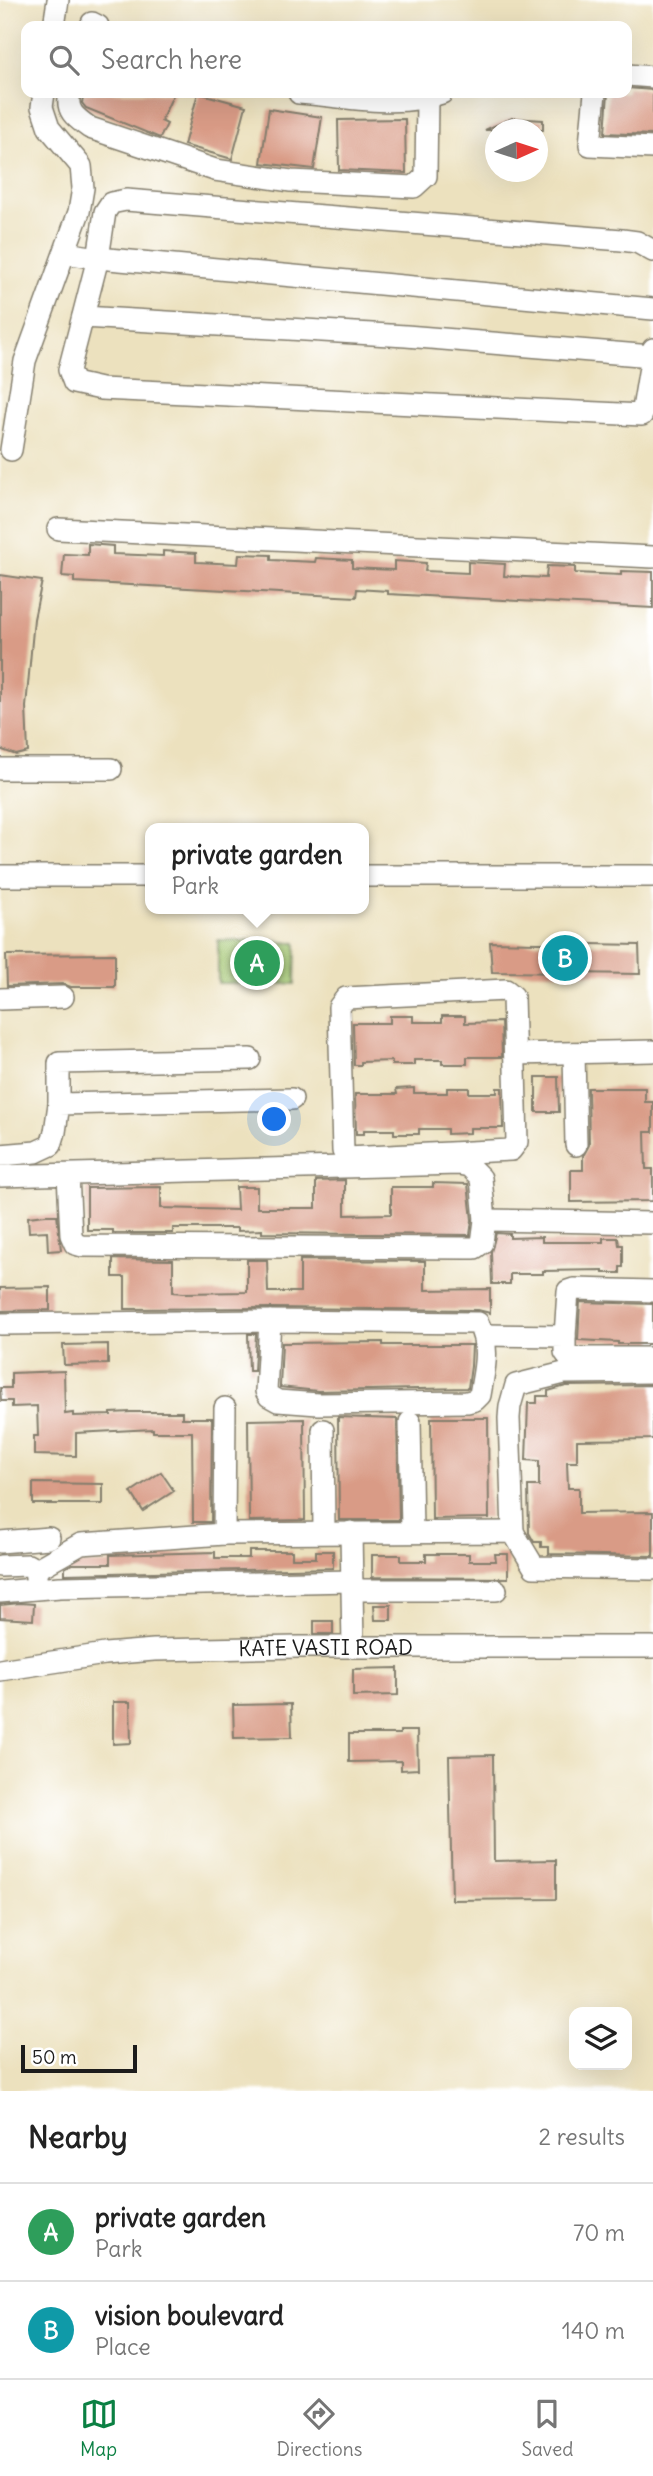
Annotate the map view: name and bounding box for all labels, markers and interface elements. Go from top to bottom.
search box [21,21,632,98]
icon: search [45,41,83,79]
text: Search here [101,43,242,76]
north arrow [485,119,548,182]
popup [145,823,369,914]
text: private garden [171,838,343,871]
text: Park [171,871,219,900]
pin: B [542,932,588,984]
pin: A [234,937,280,989]
your location [257,1102,291,1136]
street label: KATE VASTI ROAD [238,1633,413,1662]
map controls [569,2007,632,2070]
button: layers [569,2007,632,2070]
scale bar [21,2042,136,2074]
text: 50 m [32,2045,77,2069]
text: Nearby [28,2118,128,2156]
text: 2 results [539,2122,625,2151]
text: private garden [95,2201,266,2234]
text: A [44,2218,58,2247]
text: 70 m [573,2218,625,2247]
text: Park [95,2234,143,2263]
text: vision boulevard [95,2299,284,2332]
text: B [43,2316,59,2345]
text: 140 m [562,2316,625,2345]
text: Place [95,2332,151,2361]
tab: Map [80,2395,118,2461]
tab: Directions [277,2395,362,2461]
tab: Saved [521,2395,573,2461]

